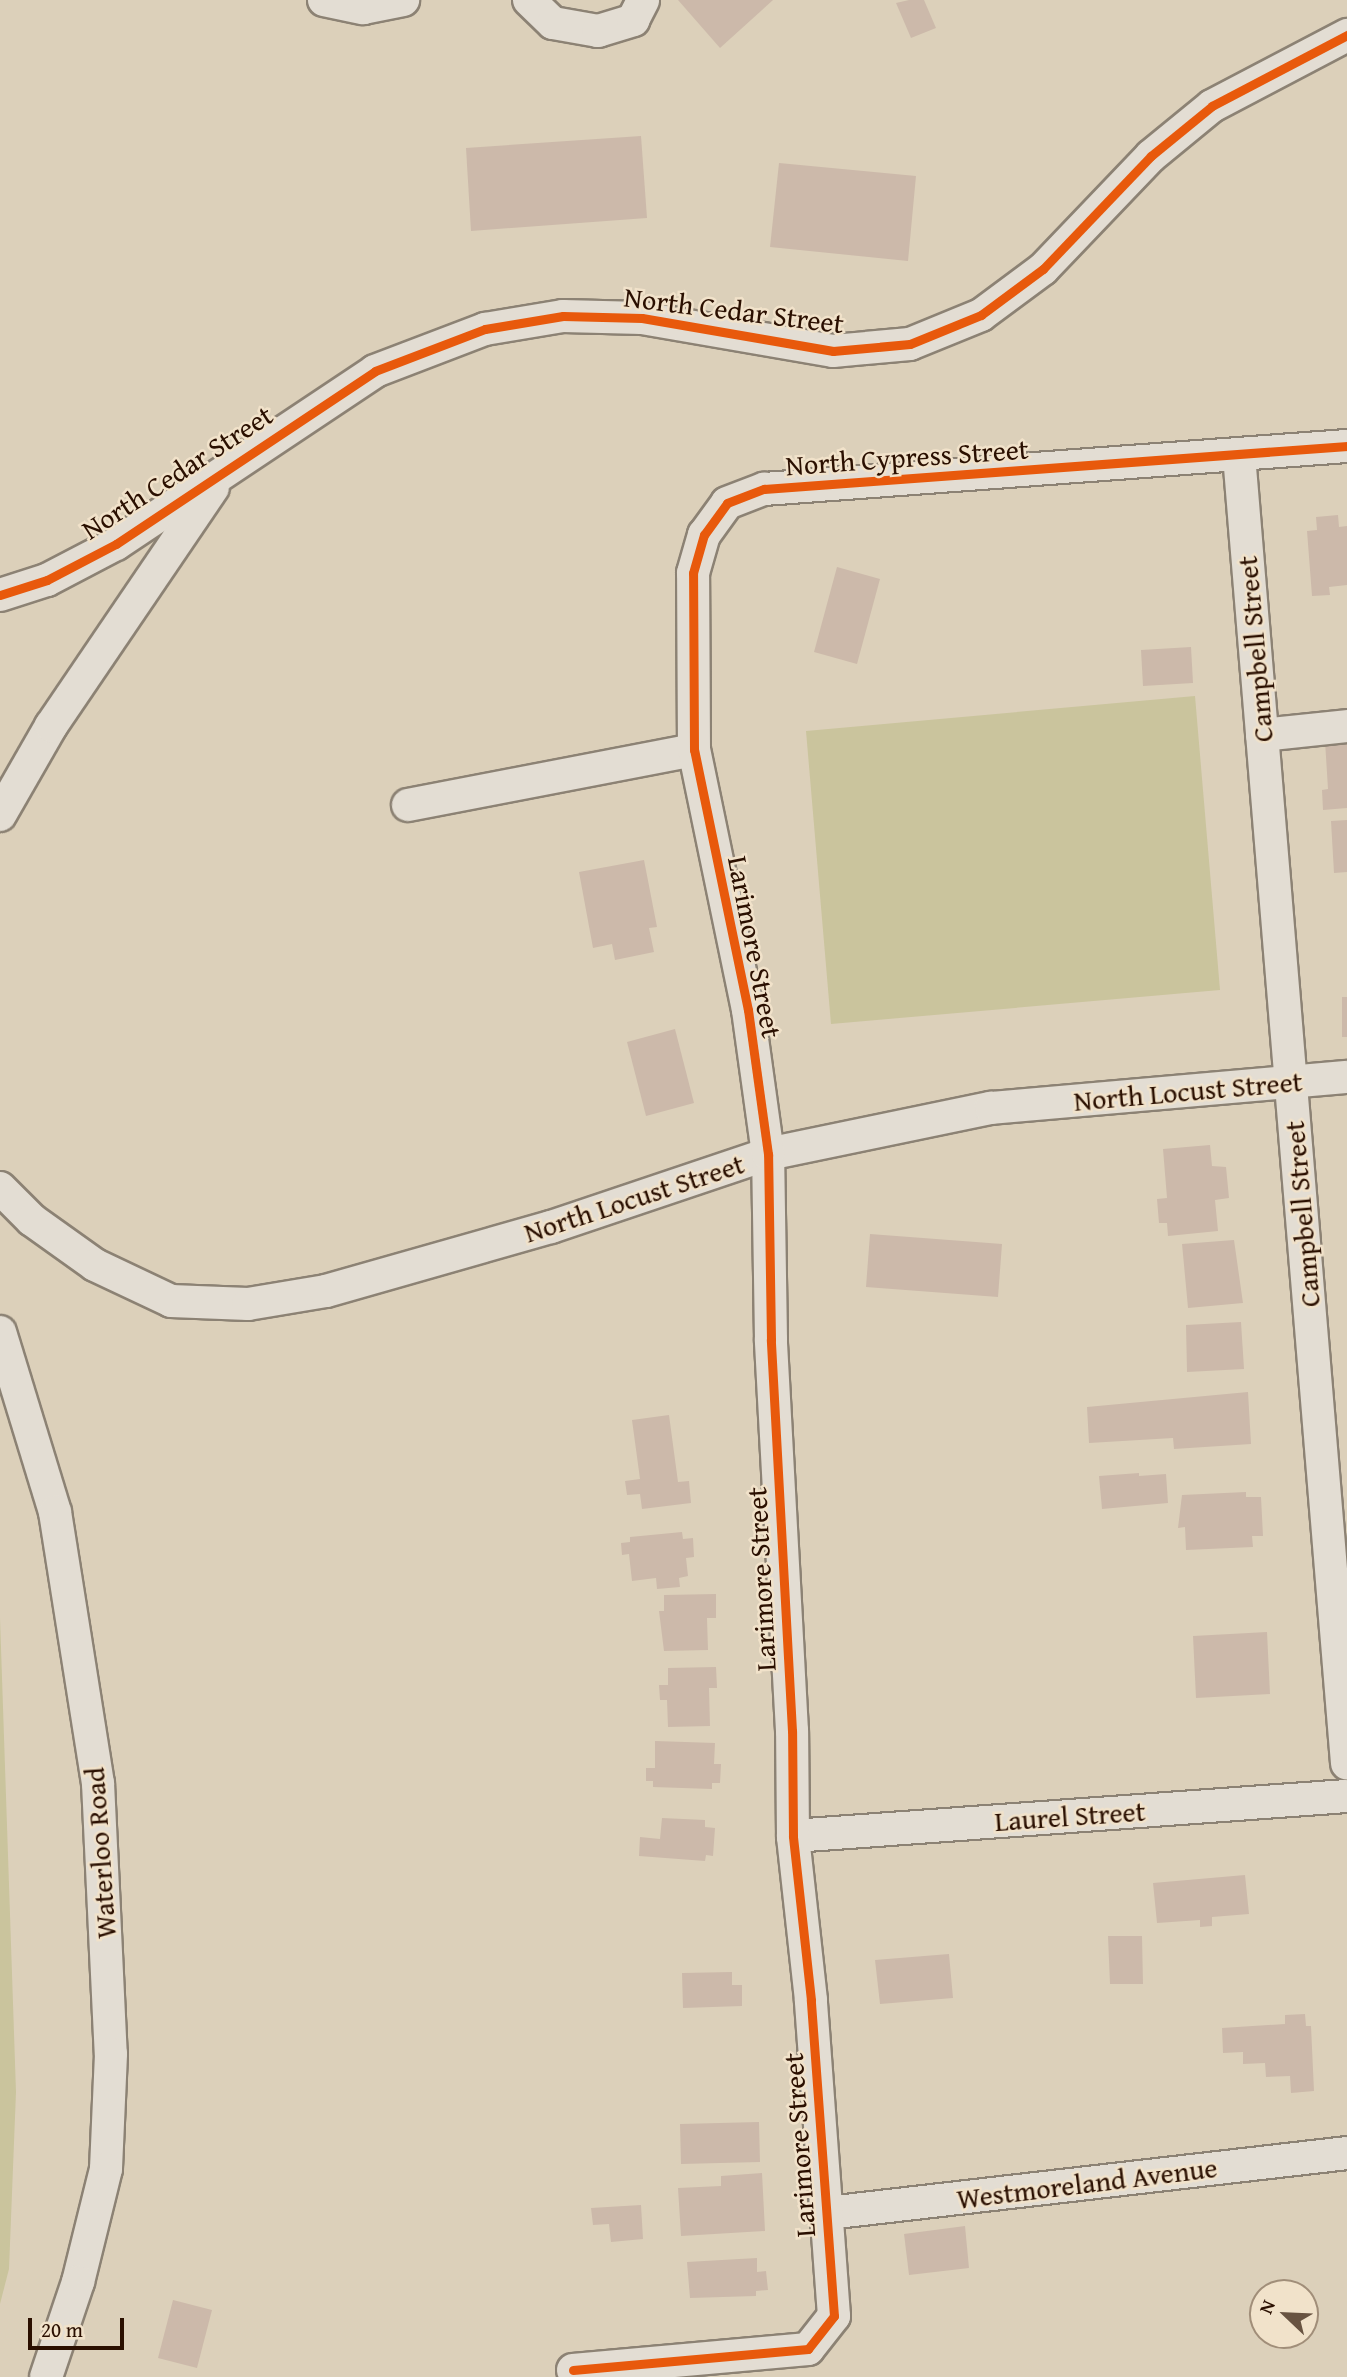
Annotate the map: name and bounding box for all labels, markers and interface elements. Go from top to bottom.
street label: North Cedar Street [622,280,846,340]
street label: North Cedar Street [75,398,279,546]
street label: North Cypress Street [784,432,1030,482]
street label: Campbell Street [1230,554,1280,744]
street label: Larimore Street [721,853,789,1041]
street label: North Locust Street [1072,1064,1304,1118]
street label: Campbell Street [1277,1119,1327,1309]
street label: North Locust Street [520,1147,748,1249]
street label: Larimore Street [739,1486,783,1672]
street label: Waterloo Road [77,1766,123,1940]
street label: Laurel Street [993,1794,1147,1838]
street label: Larimore Street [776,2052,822,2238]
street label: Westmoreland Avenue [955,2150,1219,2216]
north arrow [1249,2279,1319,2349]
text: N [1251,2295,1282,2318]
scale bar [32,2304,128,2348]
text: 20 m [41,2314,83,2345]

